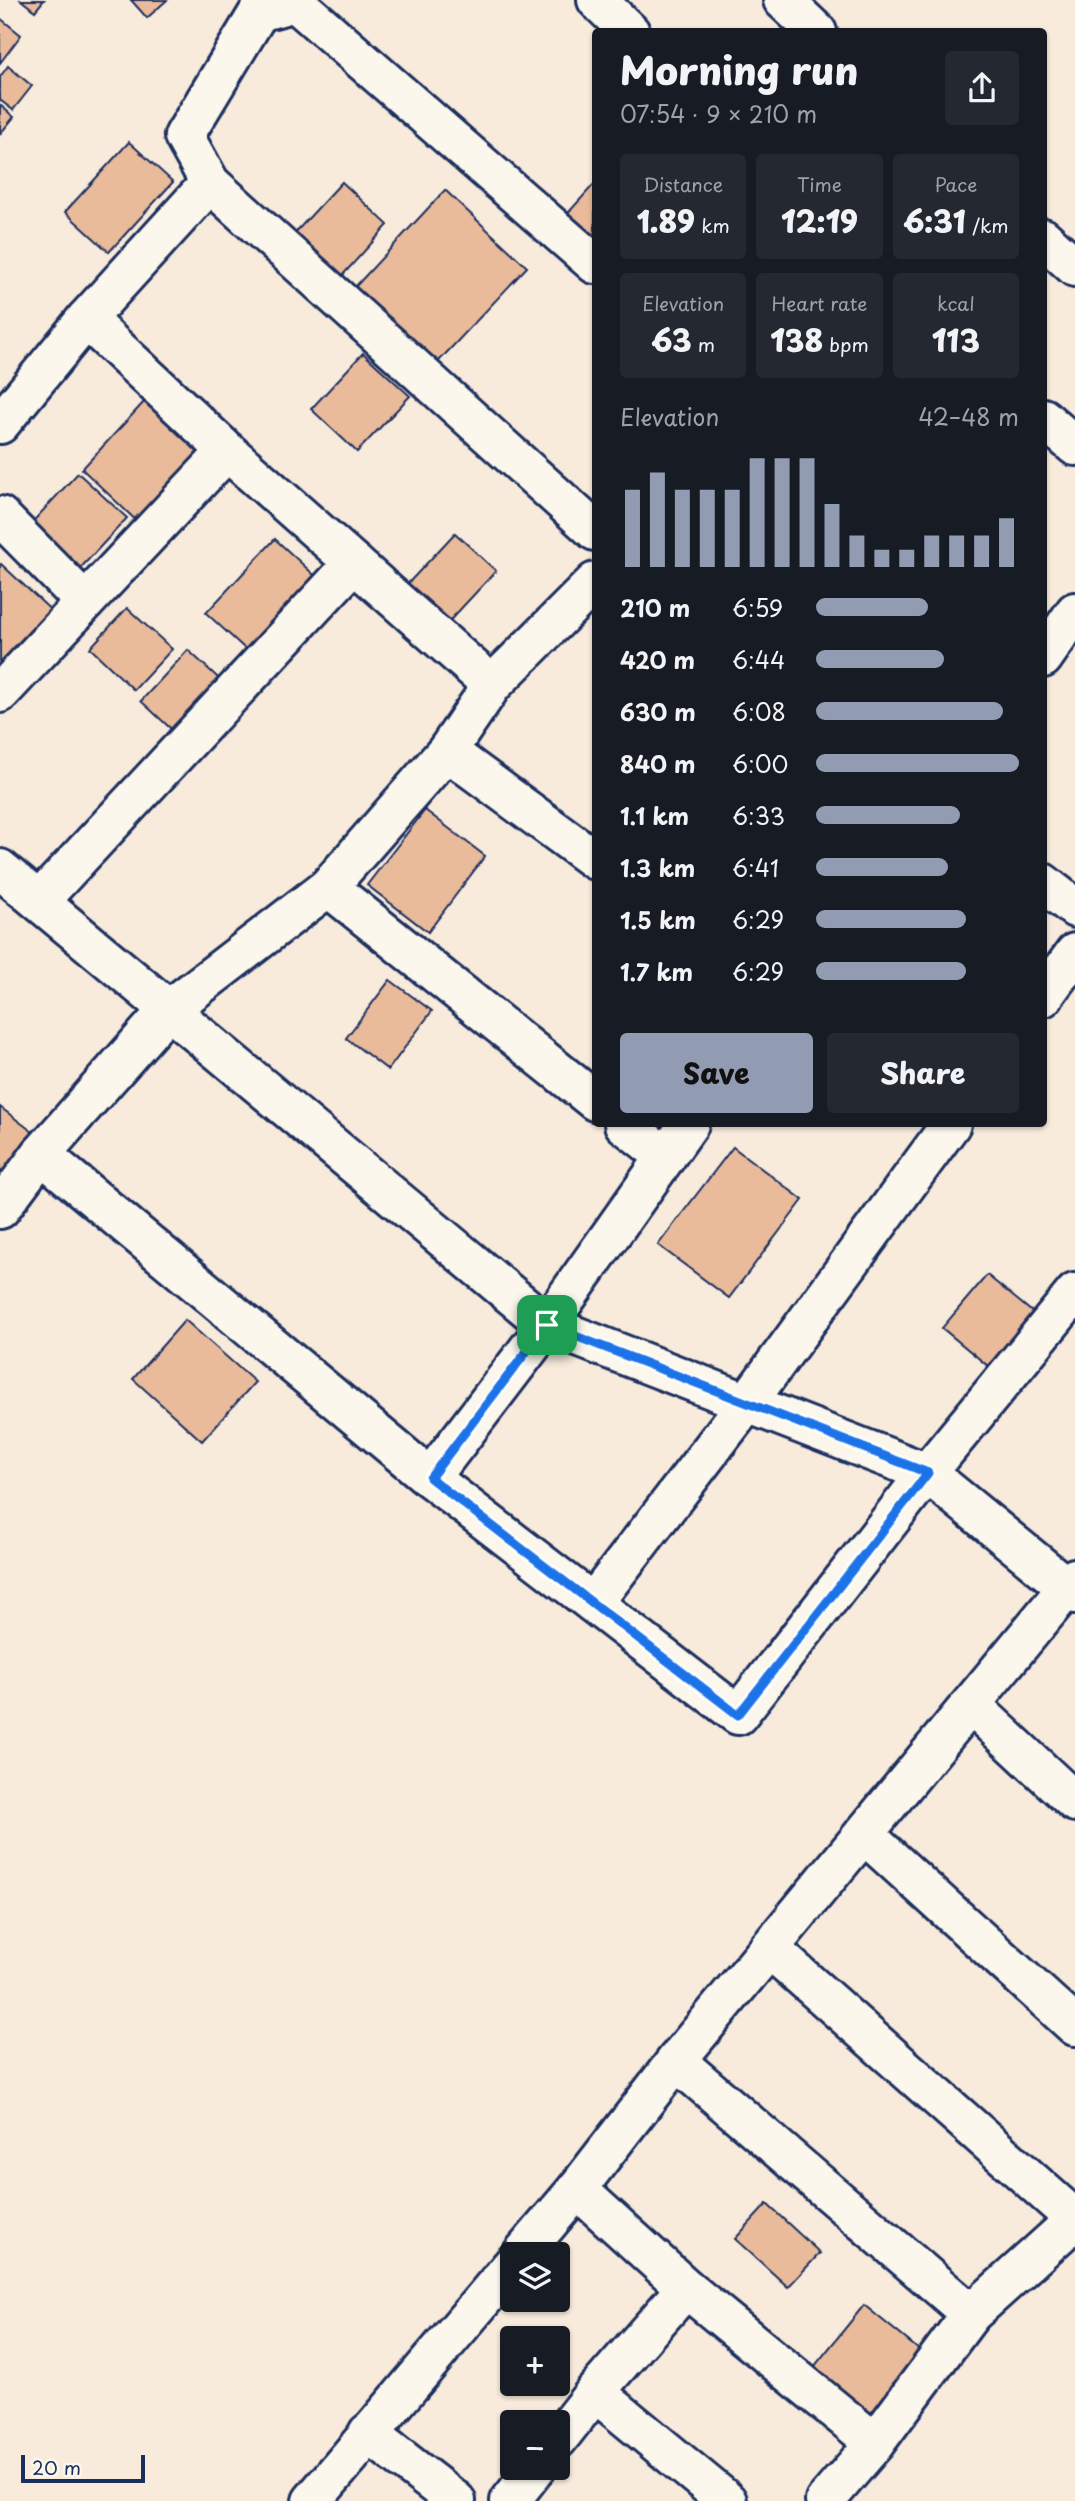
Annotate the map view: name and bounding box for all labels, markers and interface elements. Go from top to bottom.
text: Morning run [620,41,858,98]
button: share [945,51,1019,125]
text: 07:54 · 9 × 210 m [620,96,817,131]
text: Distance [643,170,723,198]
text: Time [797,170,842,198]
text: Pace [934,170,977,198]
text: 1.89 [637,198,695,243]
text: 12:19 [781,198,858,243]
text: 6:31 [903,198,966,243]
text: km [695,211,730,239]
text: /km [966,211,1009,239]
text: Elevation [642,289,724,317]
text: Heart rate [772,289,867,317]
text: kcal [937,289,975,317]
text: 63 [651,317,692,362]
text: 138 [770,317,823,362]
text: 113 [932,317,980,362]
text: m [692,330,715,358]
text: bpm [823,330,869,358]
text: Elevation [620,399,719,434]
text: 42–48 m [919,399,1019,434]
text: 210 m [620,590,690,625]
text: 6:59 [732,590,783,625]
text: 420 m [620,642,695,677]
text: 6:44 [732,642,785,677]
text: 630 m [620,694,696,729]
text: 6:08 [732,694,786,729]
text: 840 m [620,746,696,781]
text: 6:00 [732,746,788,781]
text: 1.1 km [620,798,689,833]
text: 6:33 [732,798,785,833]
text: 1.3 km [620,850,695,885]
text: 6:41 [732,850,779,885]
text: 1.5 km [620,902,696,937]
text: 6:29 [732,902,784,937]
text: 1.7 km [620,954,693,989]
text: 6:29 [732,954,784,989]
button: Save [620,1033,813,1113]
button: Share [827,1033,1019,1113]
pin [517,1295,577,1355]
icon: arrive [528,1306,566,1344]
map controls [500,2242,570,2480]
button: layers [500,2242,570,2312]
button: + [500,2326,570,2396]
button: − [500,2410,570,2480]
scale bar [21,2452,145,2484]
text: 20 m [32,2453,81,2481]

